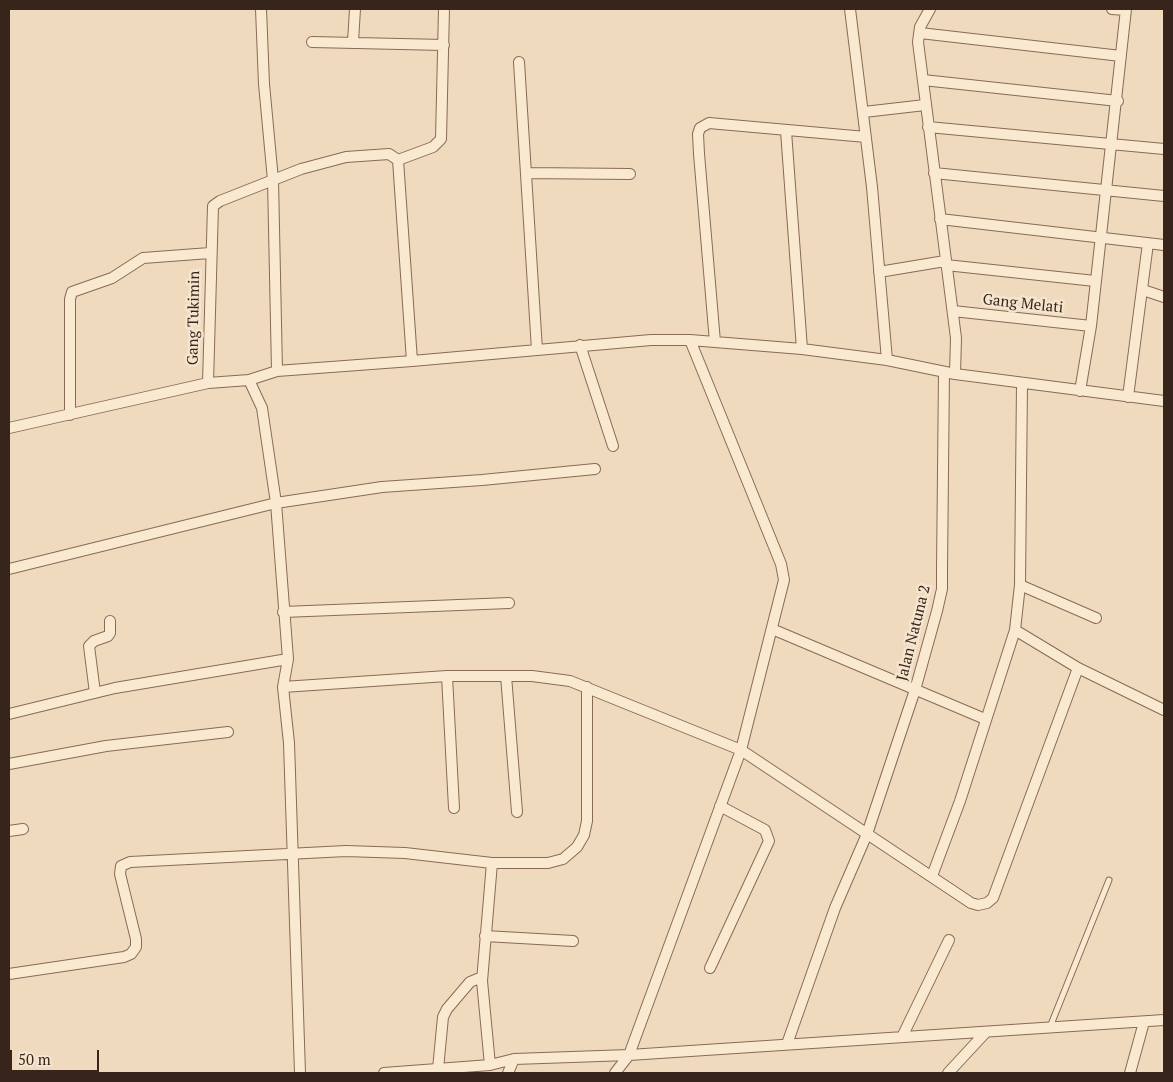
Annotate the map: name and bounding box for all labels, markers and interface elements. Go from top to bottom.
street label: Gang Tukimin [184,271,204,365]
street label: Gang Melati [982,291,1064,317]
street label: Jalan Natuna 2 [893,583,935,683]
scale bar [12,1040,101,1072]
text: 50 m [18,1049,51,1069]

